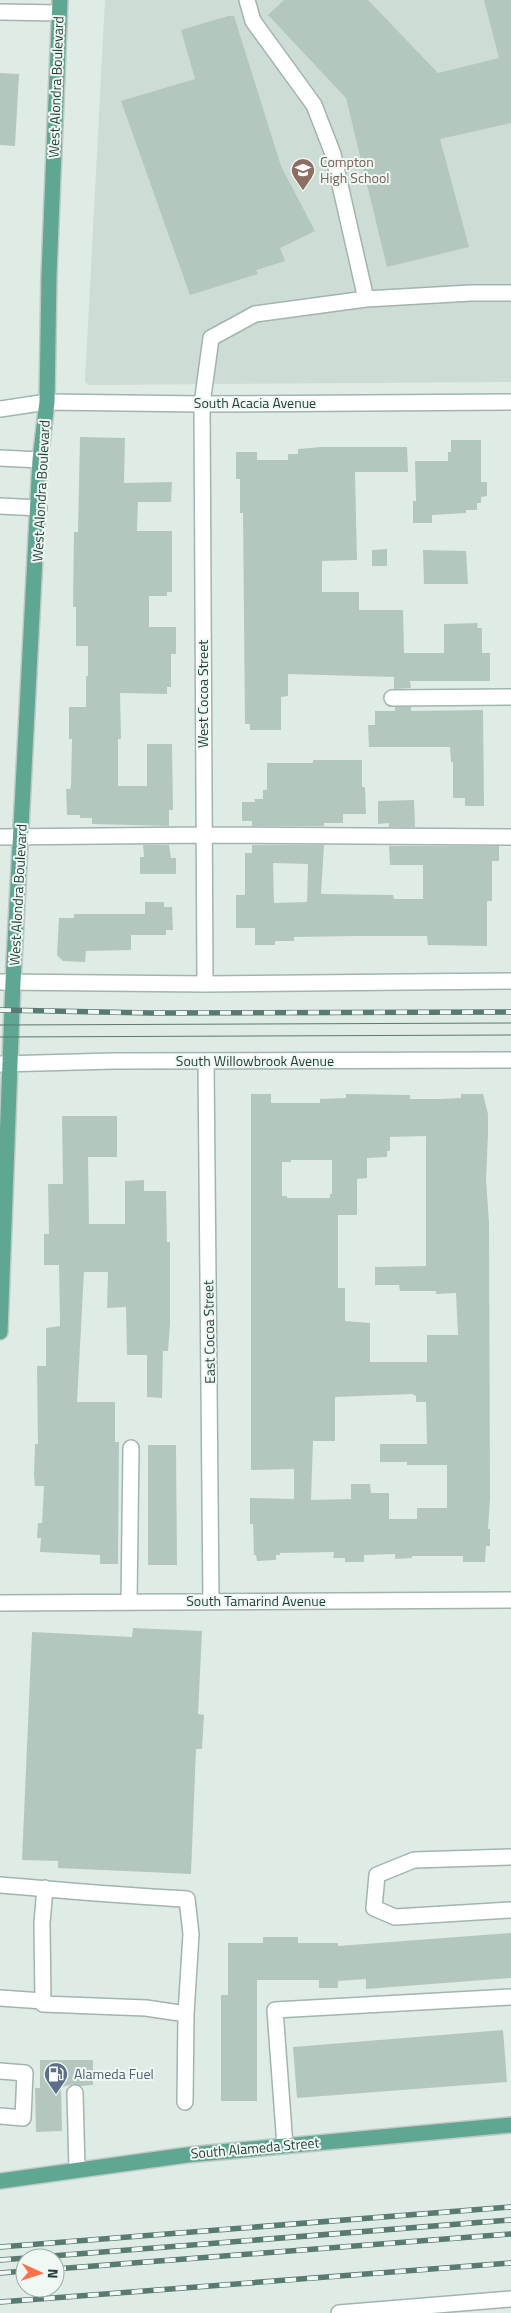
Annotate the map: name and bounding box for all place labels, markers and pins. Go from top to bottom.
place label: Compton High School [320,151,390,188]
school or university icon: Compton High School [290,157,316,191]
fuel station icon: Alameda Fuel [43,2061,69,2095]
place label: Alameda Fuel [74,2063,154,2084]

